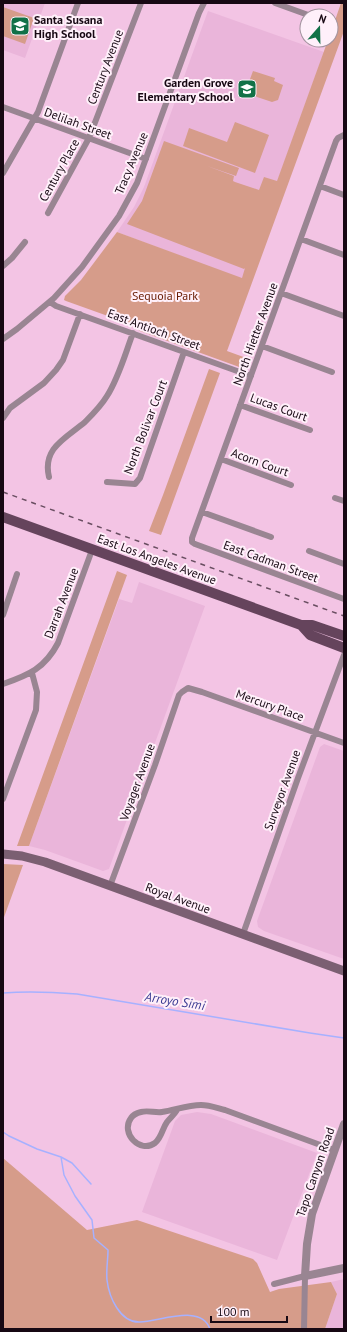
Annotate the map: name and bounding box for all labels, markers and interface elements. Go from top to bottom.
north arrow [299,8,339,48]
text: N [317,11,328,26]
place label: Santa Susana High School [34,12,102,41]
school or university icon: Santa Susana High School [9,15,31,37]
street label: Century Avenue [84,27,126,107]
place label: Garden Grove Elementary School [138,75,233,104]
school or university icon: Garden Grove Elementary School [236,78,258,100]
street label: Delilah Street [42,104,114,142]
street label: Tracy Avenue [111,130,151,196]
street label: Century Place [36,136,82,204]
street label: North Hietter Avenue [229,280,281,388]
park label: Sequoia Park [132,288,198,303]
street label: East Antioch Street [106,305,202,353]
street label: North Bolivar Court [120,378,170,476]
street label: Lucas Court [248,390,310,424]
street label: Acorn Court [229,445,291,479]
street label: East Los Angeles Avenue [95,530,219,588]
street label: East Cadman Street [222,537,320,585]
street label: Darrah Avenue [41,565,81,641]
street label: Mercury Place [234,686,306,724]
street label: Voyager Avenue [116,741,158,824]
street label: Surveyor Avenue [260,748,304,832]
street label: Royal Avenue [143,879,213,917]
water label: Arroyo Simi [143,988,207,1014]
street label: Tapo Canyon Road [293,1125,337,1219]
scale bar [211,1298,287,1324]
text: 100 m [217,1304,250,1319]

